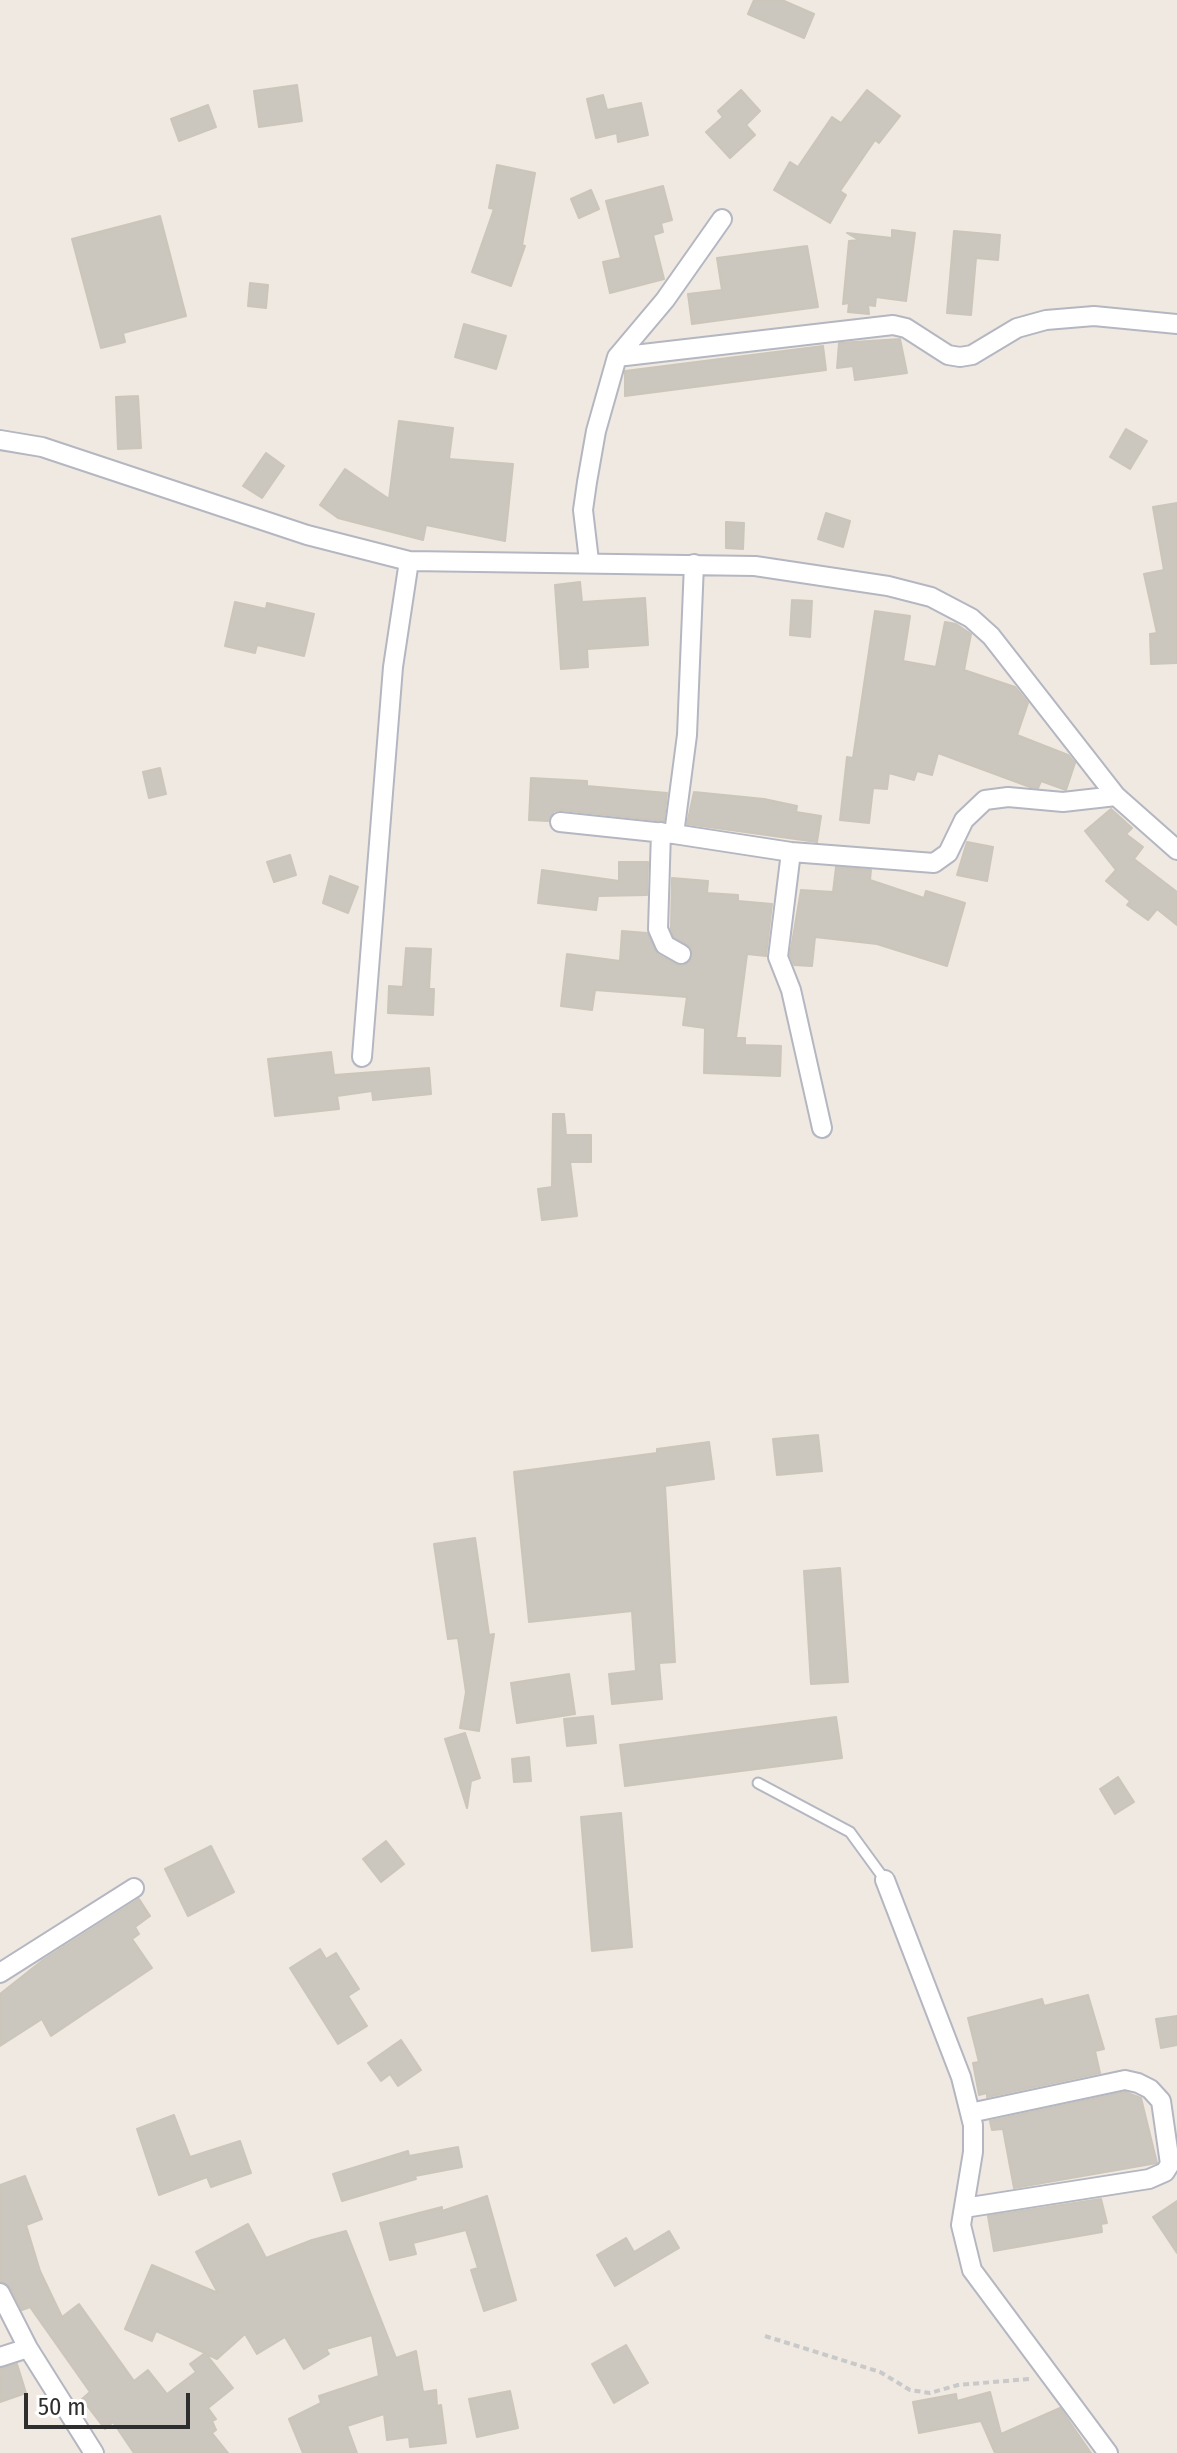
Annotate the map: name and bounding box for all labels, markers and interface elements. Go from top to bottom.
scale bar [28,2377,194,2427]
text: 50 m [38,2393,86,2421]

